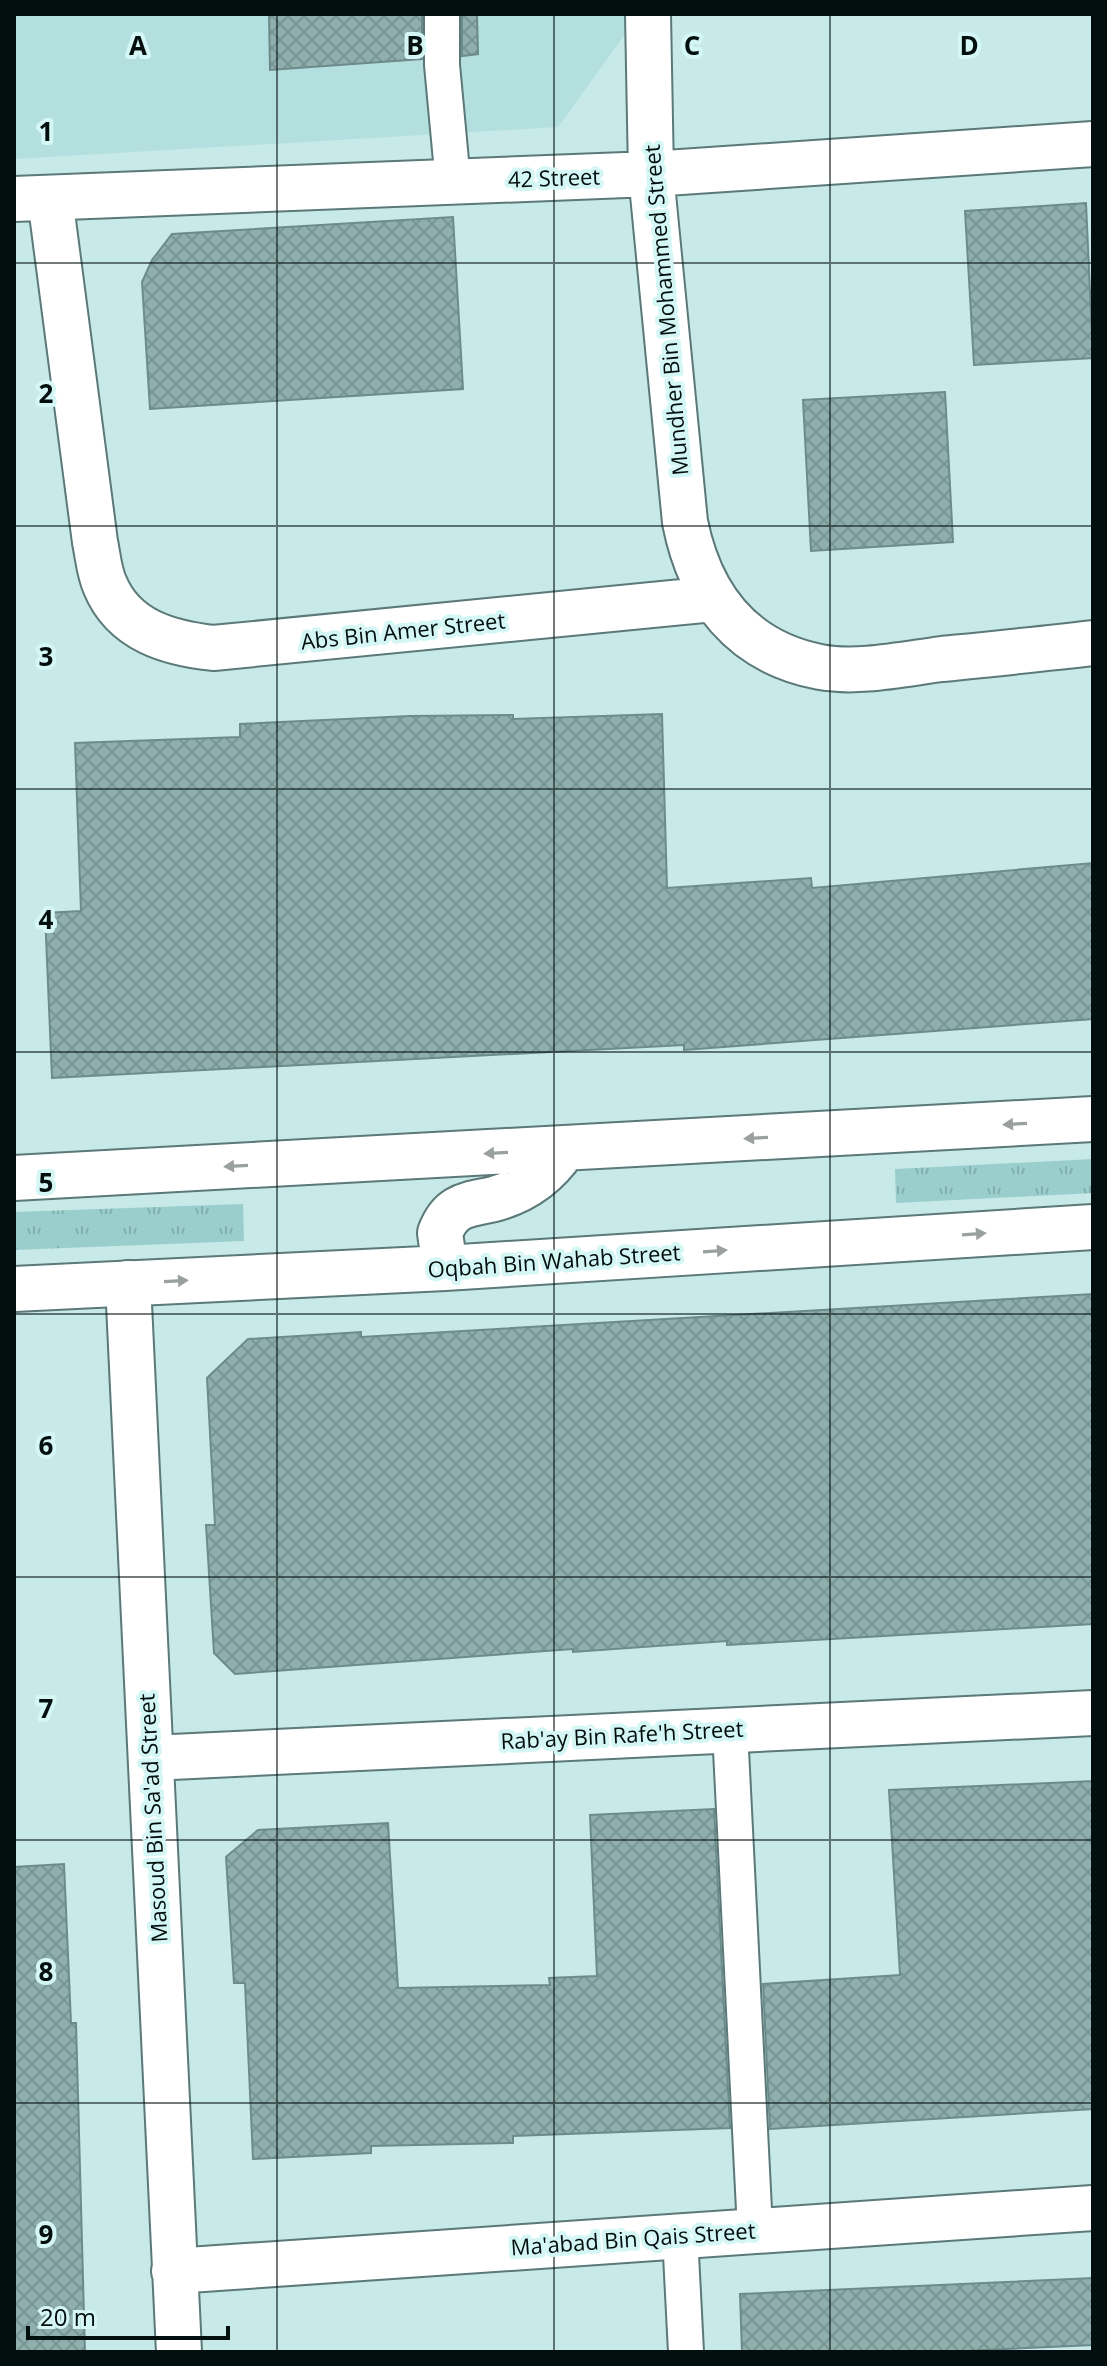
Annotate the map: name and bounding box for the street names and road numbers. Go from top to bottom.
street label: Mundher Bin Mohammed Street [636,143,694,477]
street label: 42 Street [507,160,601,194]
street label: Abs Bin Amer Street [299,604,507,656]
street label: Oqbah Bin Wahab Street [427,1236,681,1284]
street label: Masoud Bin Sa'ad Street [130,1693,174,1943]
street label: Rab'ay Bin Rafe'h Street [500,1713,744,1755]
street label: Ma'abad Bin Qais Street [509,2214,757,2262]

